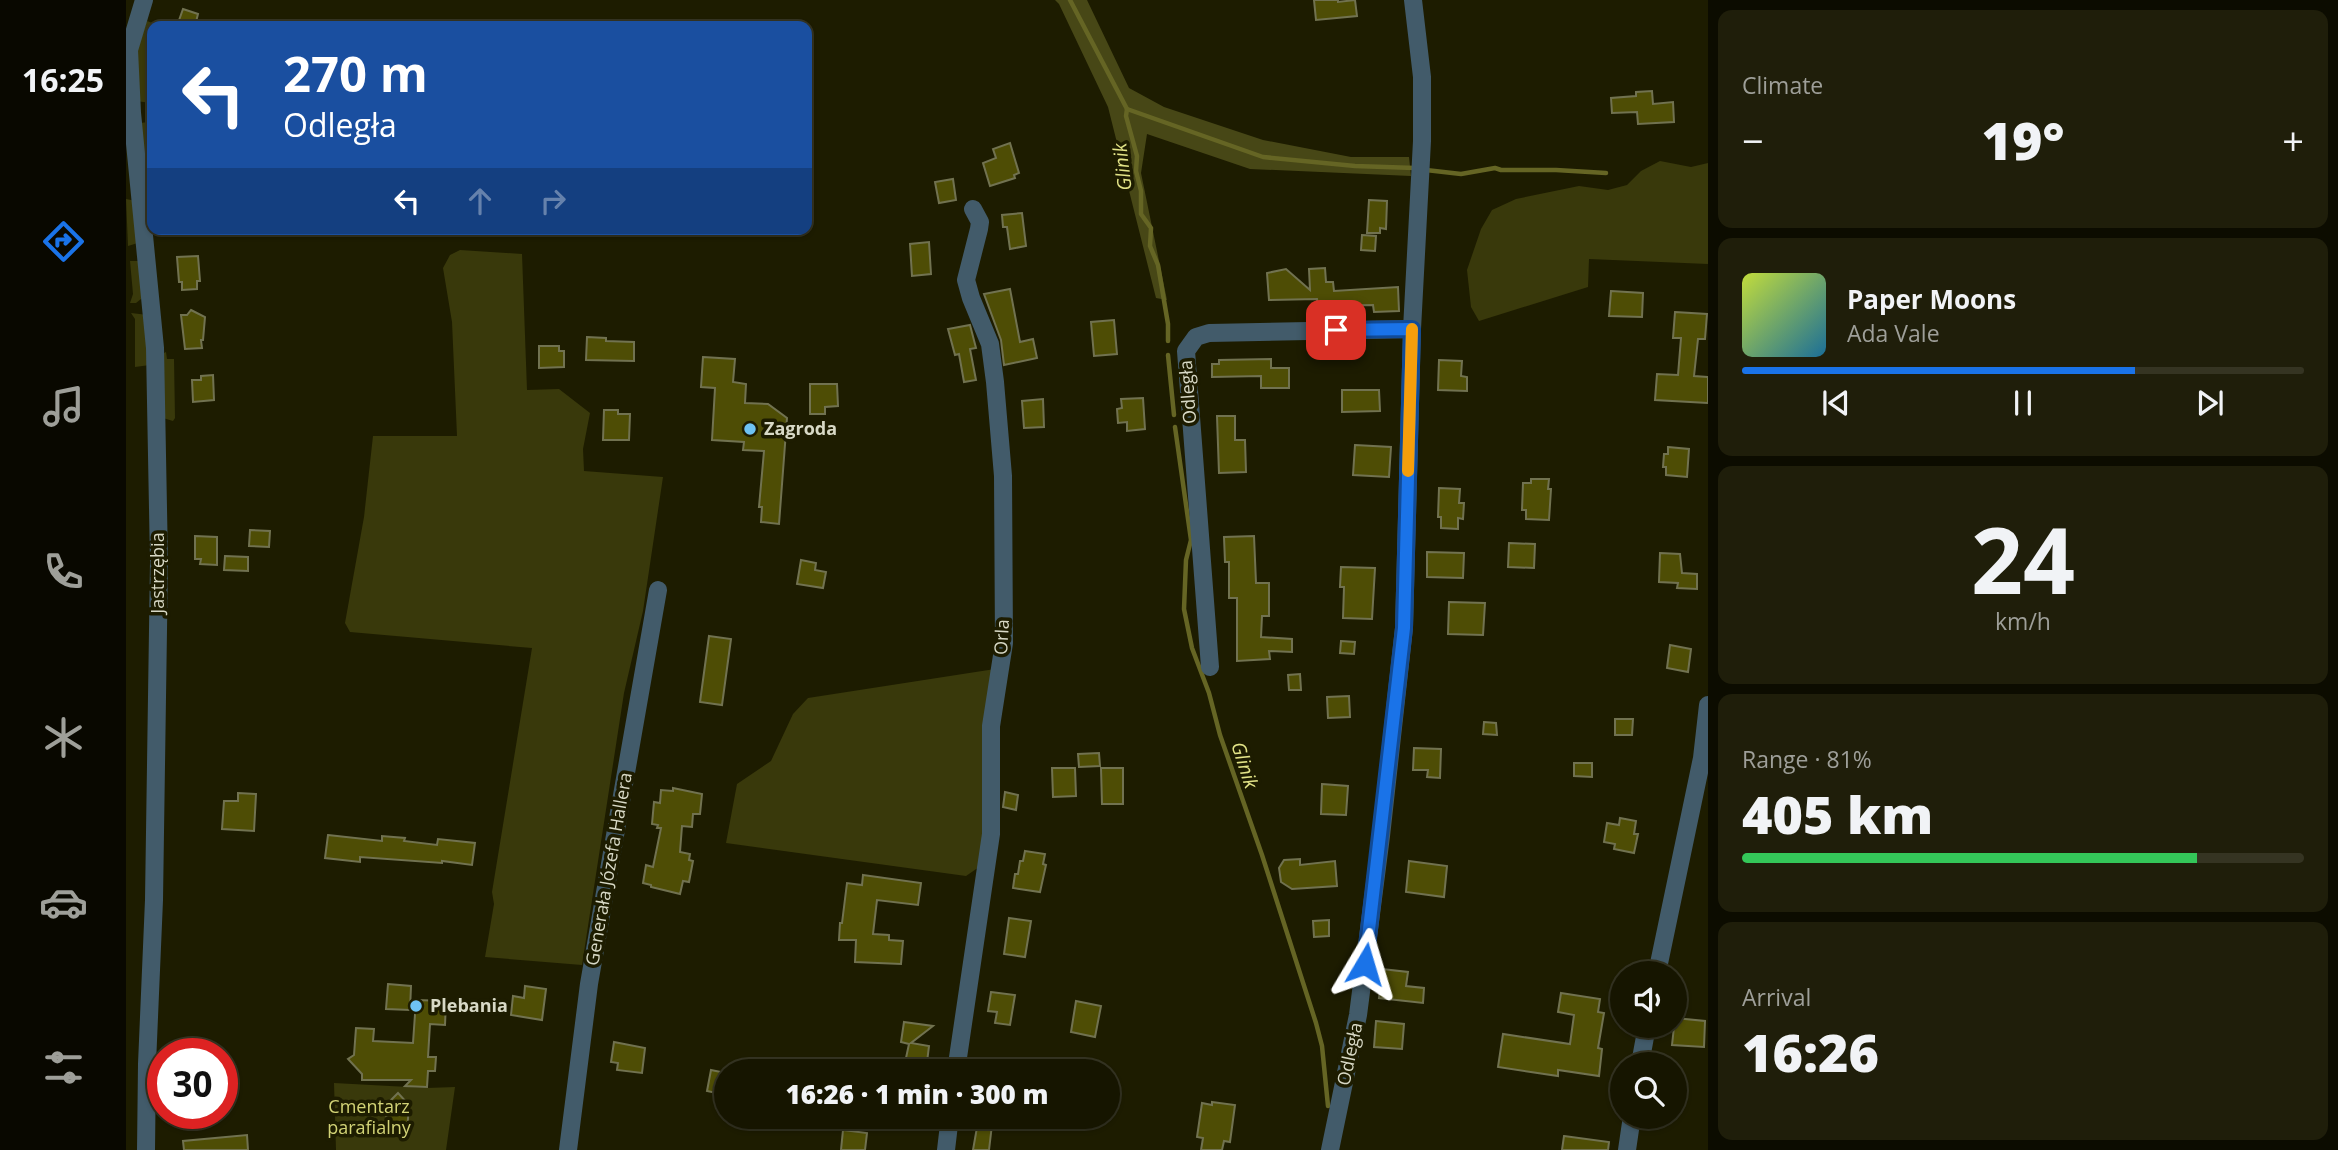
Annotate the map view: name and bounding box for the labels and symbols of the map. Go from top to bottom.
water label: Glinik [1106,141,1138,192]
pin [1306,300,1366,360]
street label: Odległa [1173,359,1201,425]
place label: Zagroda [764,416,837,440]
marker: Zagroda [742,421,758,437]
street label: Jastrzębia [145,532,169,616]
street label: Orla [988,618,1014,656]
water label: Glinik [1225,738,1265,792]
street label: Generała Józefa Hallera [579,770,637,967]
position arrow [1328,927,1402,1001]
place label: Plebania [430,993,508,1017]
marker: Plebania [408,998,424,1014]
street label: Odległa [1331,1020,1367,1088]
speed limit sign: 30 [147,1038,238,1129]
park label: Cmentarz parafialny [327,1094,412,1139]

